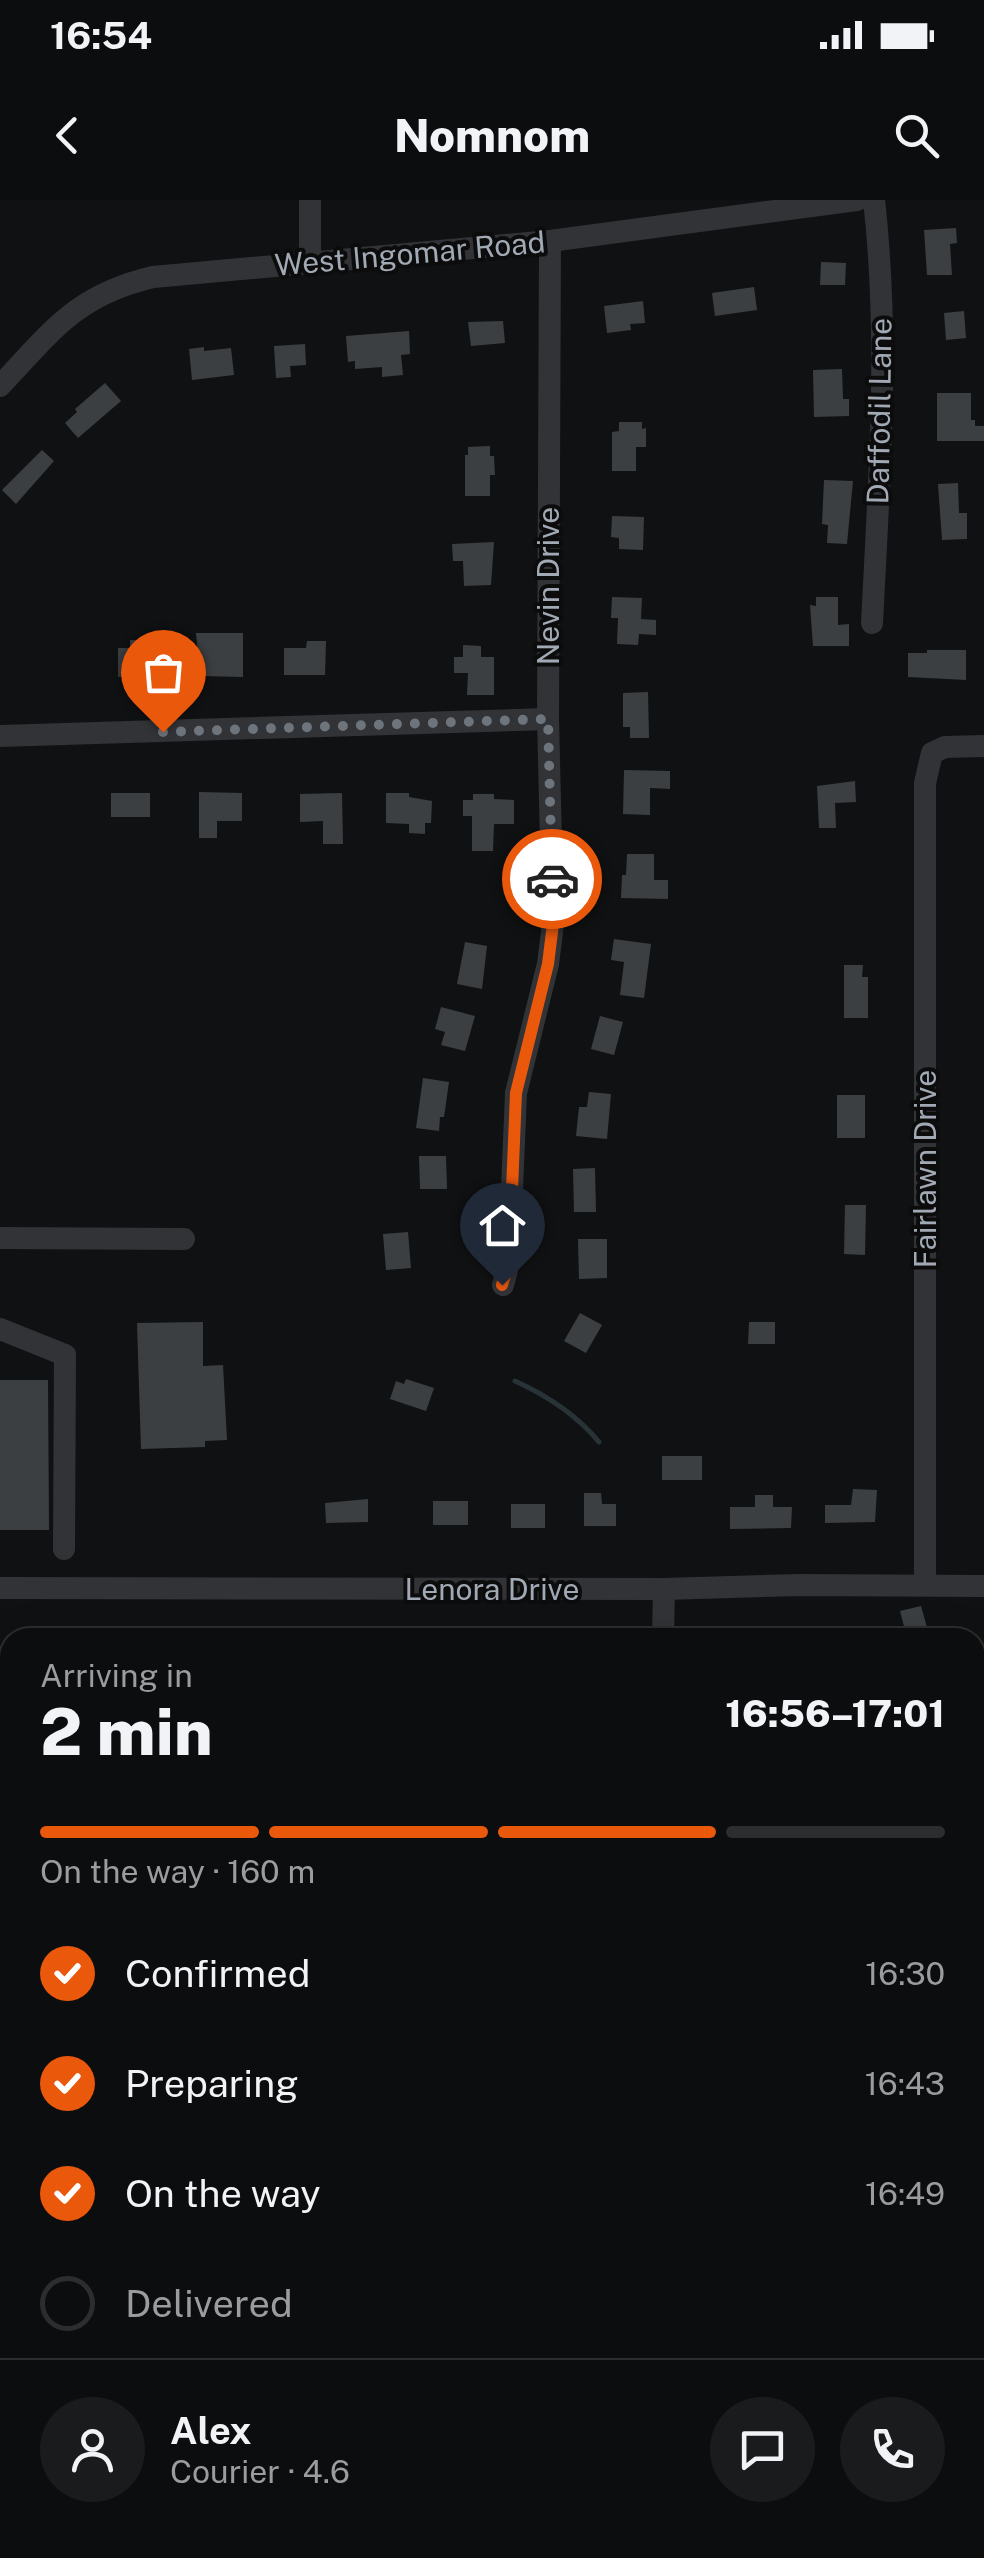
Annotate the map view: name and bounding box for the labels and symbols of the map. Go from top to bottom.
street label: West Ingomar Road [273,223,547,283]
street label: Daffodil Lane [859,317,899,505]
street label: Nevin Drive [530,507,566,665]
pin [121,630,206,733]
courier [502,829,602,929]
street label: Fairlawn Drive [907,1070,943,1268]
pin [460,1183,545,1286]
street label: Lenora Drive [405,1571,579,1607]

